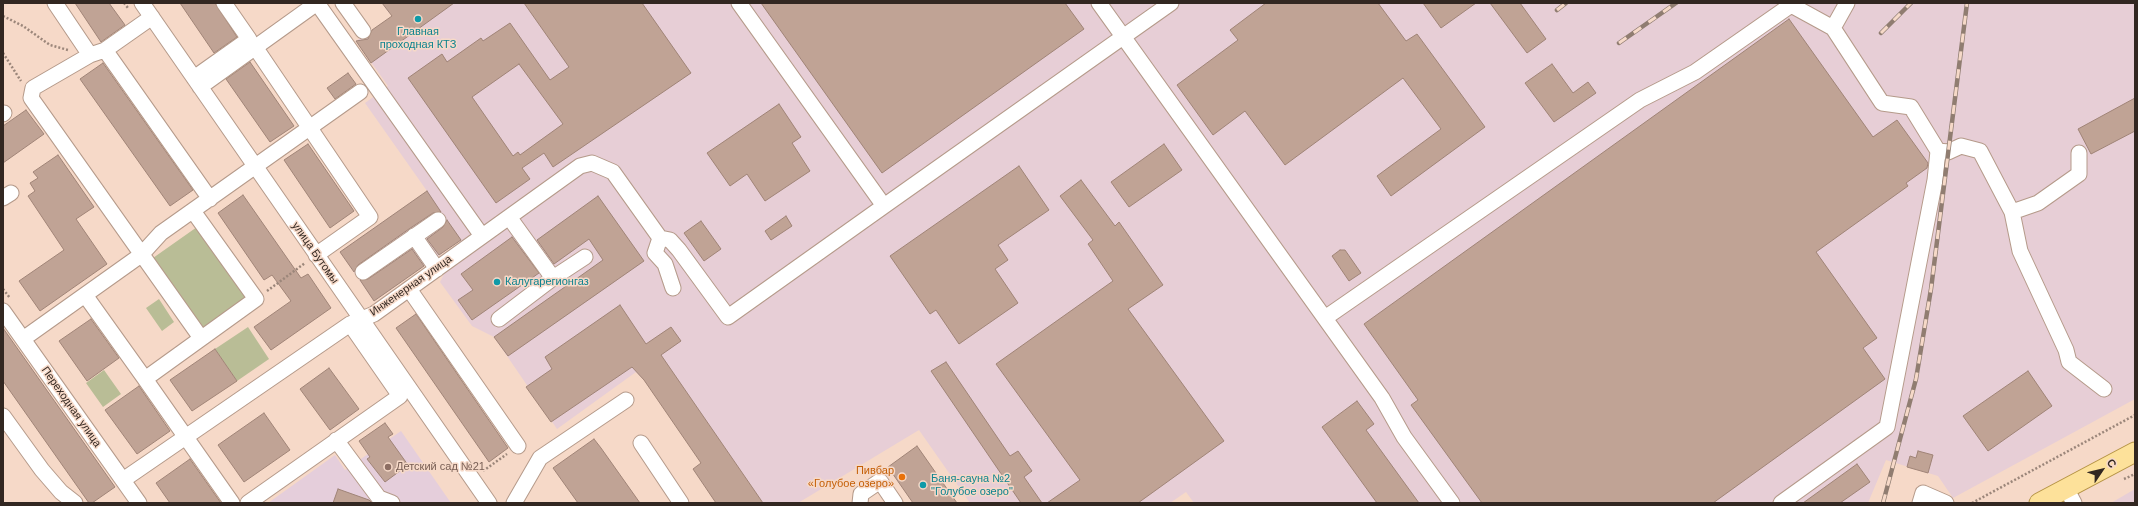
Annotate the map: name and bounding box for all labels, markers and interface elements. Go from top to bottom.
marker: Главная проходная КТЗ [413,14,423,24]
place label: Главная проходная КТЗ [380,25,456,51]
street label: улица Бутомы [289,220,341,286]
street label: Инженерная улица [367,253,455,319]
place label: Калугарегионгаз [505,275,589,289]
marker: Калугарегионгаз [492,277,502,287]
street label: Переходная улица [38,364,104,450]
north arrow [2082,450,2122,490]
text: С [2105,456,2119,470]
place label: Детский сад №21 [396,460,485,474]
marker: Детский сад №21 [383,462,393,472]
place label: Пивбар «Голубое озеро» [808,464,894,490]
marker: Пивбар «Голубое озеро» [897,472,907,482]
place label: Баня-сауна №2 "Голубое озеро" [931,472,1013,498]
marker: Баня-сауна №2 "Голубое озеро" [918,480,928,490]

